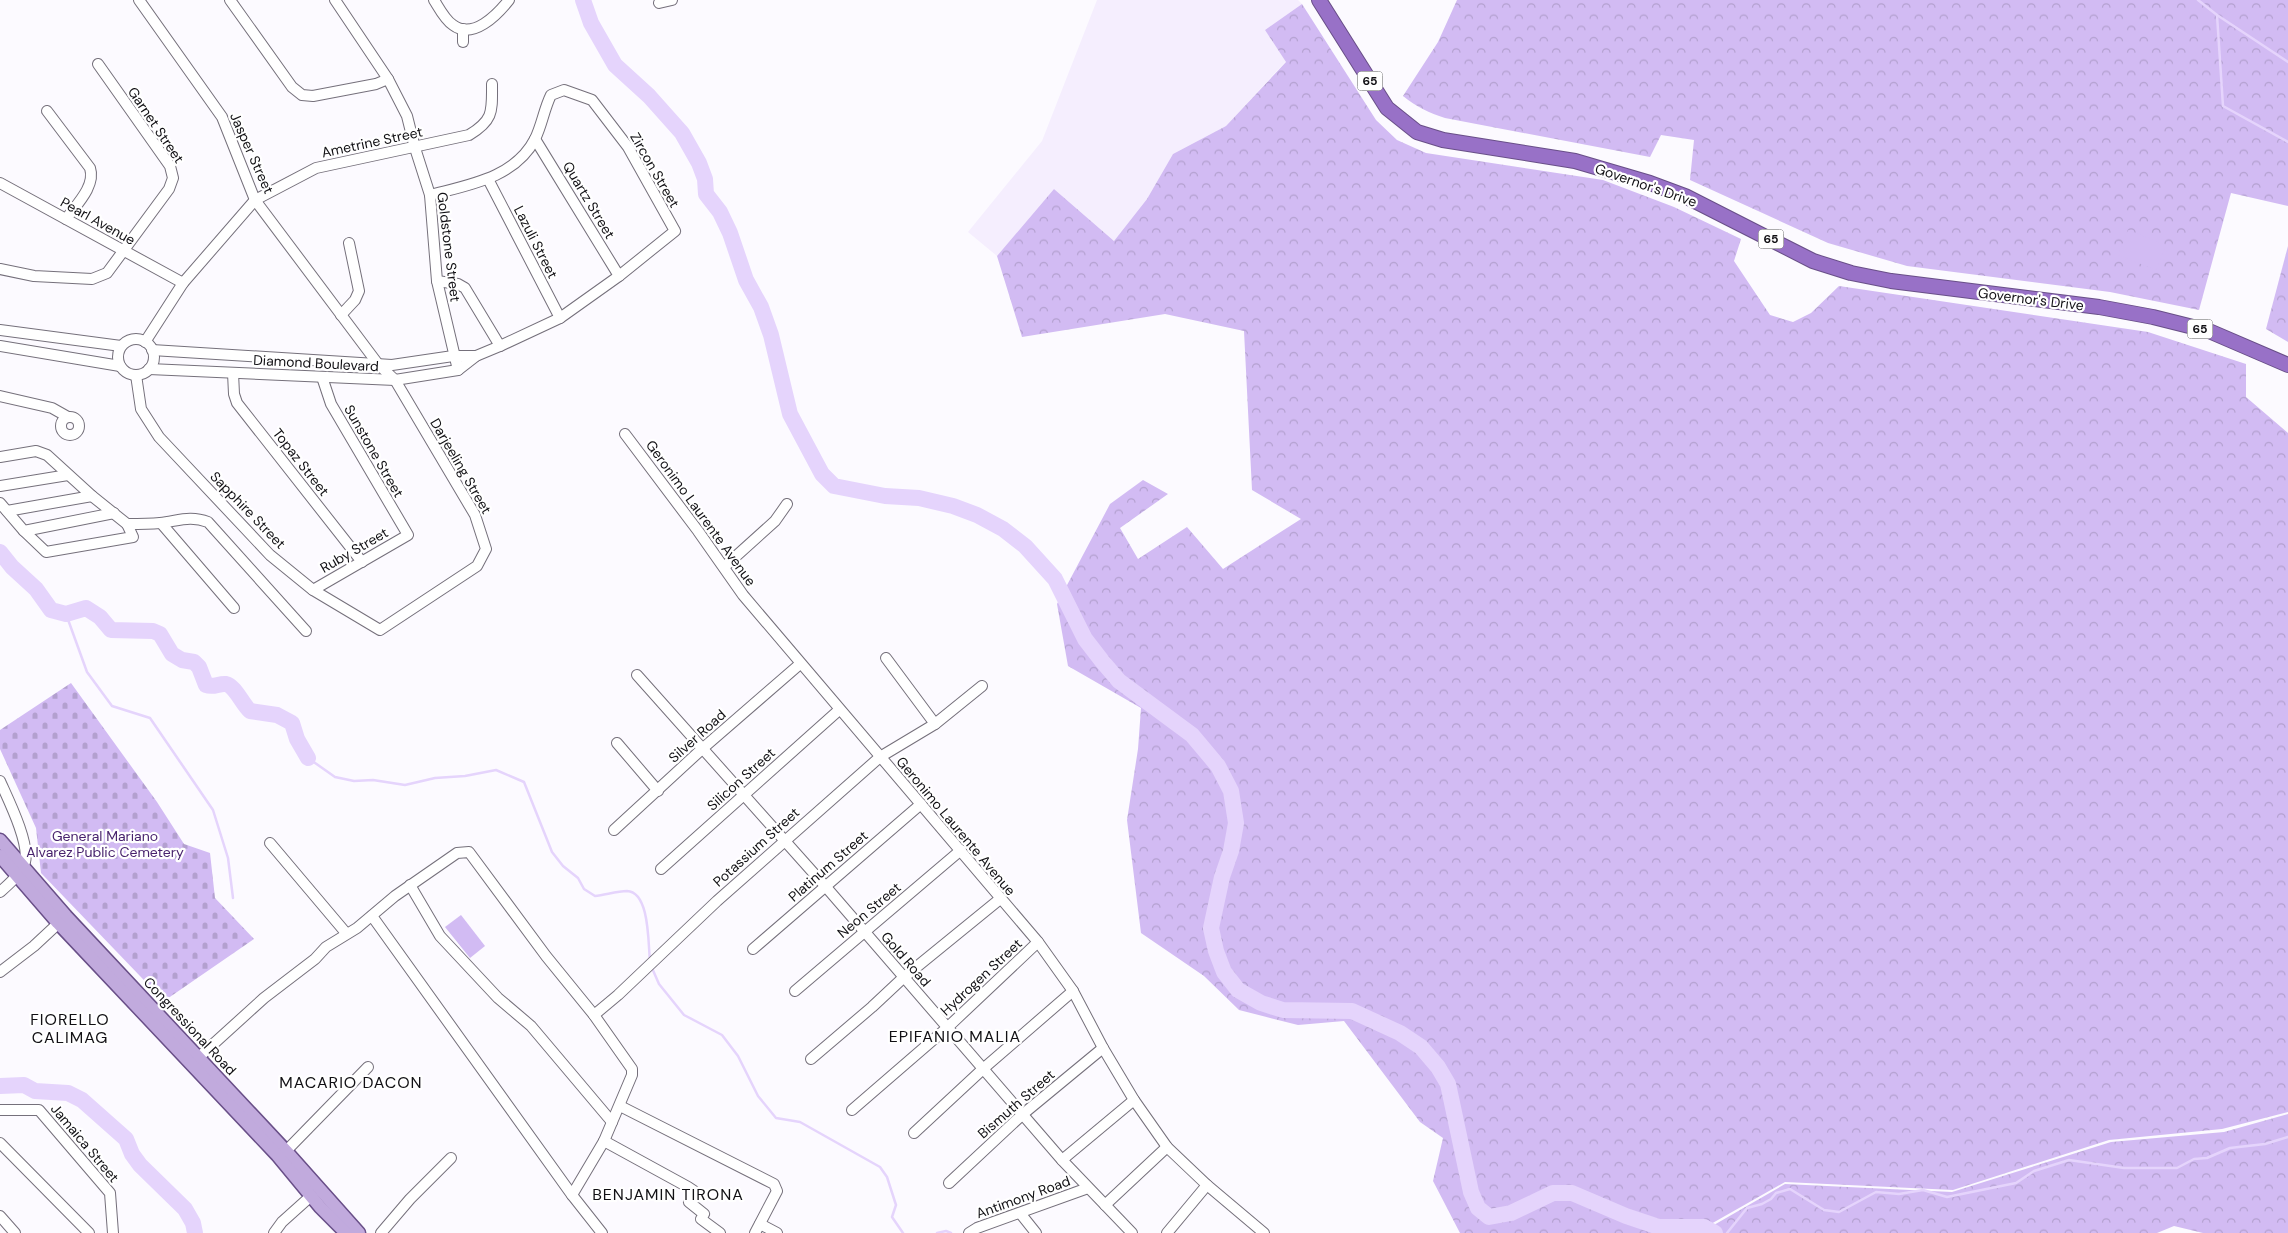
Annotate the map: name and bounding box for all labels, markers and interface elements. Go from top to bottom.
road number: 65 [1358,72,1382,90]
street label: Garnet Street [124,83,188,167]
street label: Jasper Street [226,110,278,196]
street label: Ametrine Street [320,122,424,162]
street label: Zircon Street [626,129,684,211]
street label: Quartz Street [559,158,619,242]
street label: Governor's Drive [1593,159,1699,211]
street label: Goldstone Street [433,191,465,303]
street label: Pearl Avenue [57,193,139,249]
street label: Lazuli Street [510,203,562,281]
road number: 65 [1758,230,1784,248]
street label: Governor's Drive [1977,284,2085,314]
road number: 65 [2188,320,2212,338]
street label: Diamond Boulevard [253,351,379,375]
street label: Sunstone Street [340,402,408,500]
street label: Darjeeling Street [426,415,496,517]
street label: Topaz Street [269,425,333,499]
street label: Geronimo Laurente Avenue [642,436,760,590]
street label: Sapphire Street [206,467,290,553]
street label: Ruby Street [317,523,391,577]
street label: Silver Road [665,706,729,766]
street label: Silicon Street [703,744,779,814]
street label: Geronimo Laurente Avenue [892,753,1020,899]
street label: Potassium Street [709,803,803,891]
park label: General Mariano Alvarez Public Cemetery [26,827,184,861]
street label: Platinum Street [785,827,871,905]
street label: Neon Street [834,878,904,942]
street label: Gold Road [877,928,935,990]
street label: Hydrogen Street [936,935,1026,1019]
street label: Congressional Road [140,973,240,1079]
district label: FIORELLO CALIMAG [30,1009,110,1048]
district label: EPIFANIO MALIA [889,1026,1021,1047]
street label: Bismuth Street [974,1066,1058,1142]
district label: MACARIO DACON [279,1072,423,1093]
street label: Jamaica Street [47,1100,123,1186]
street label: Antimony Road [973,1172,1073,1222]
district label: BENJAMIN TIRONA [592,1184,744,1205]

